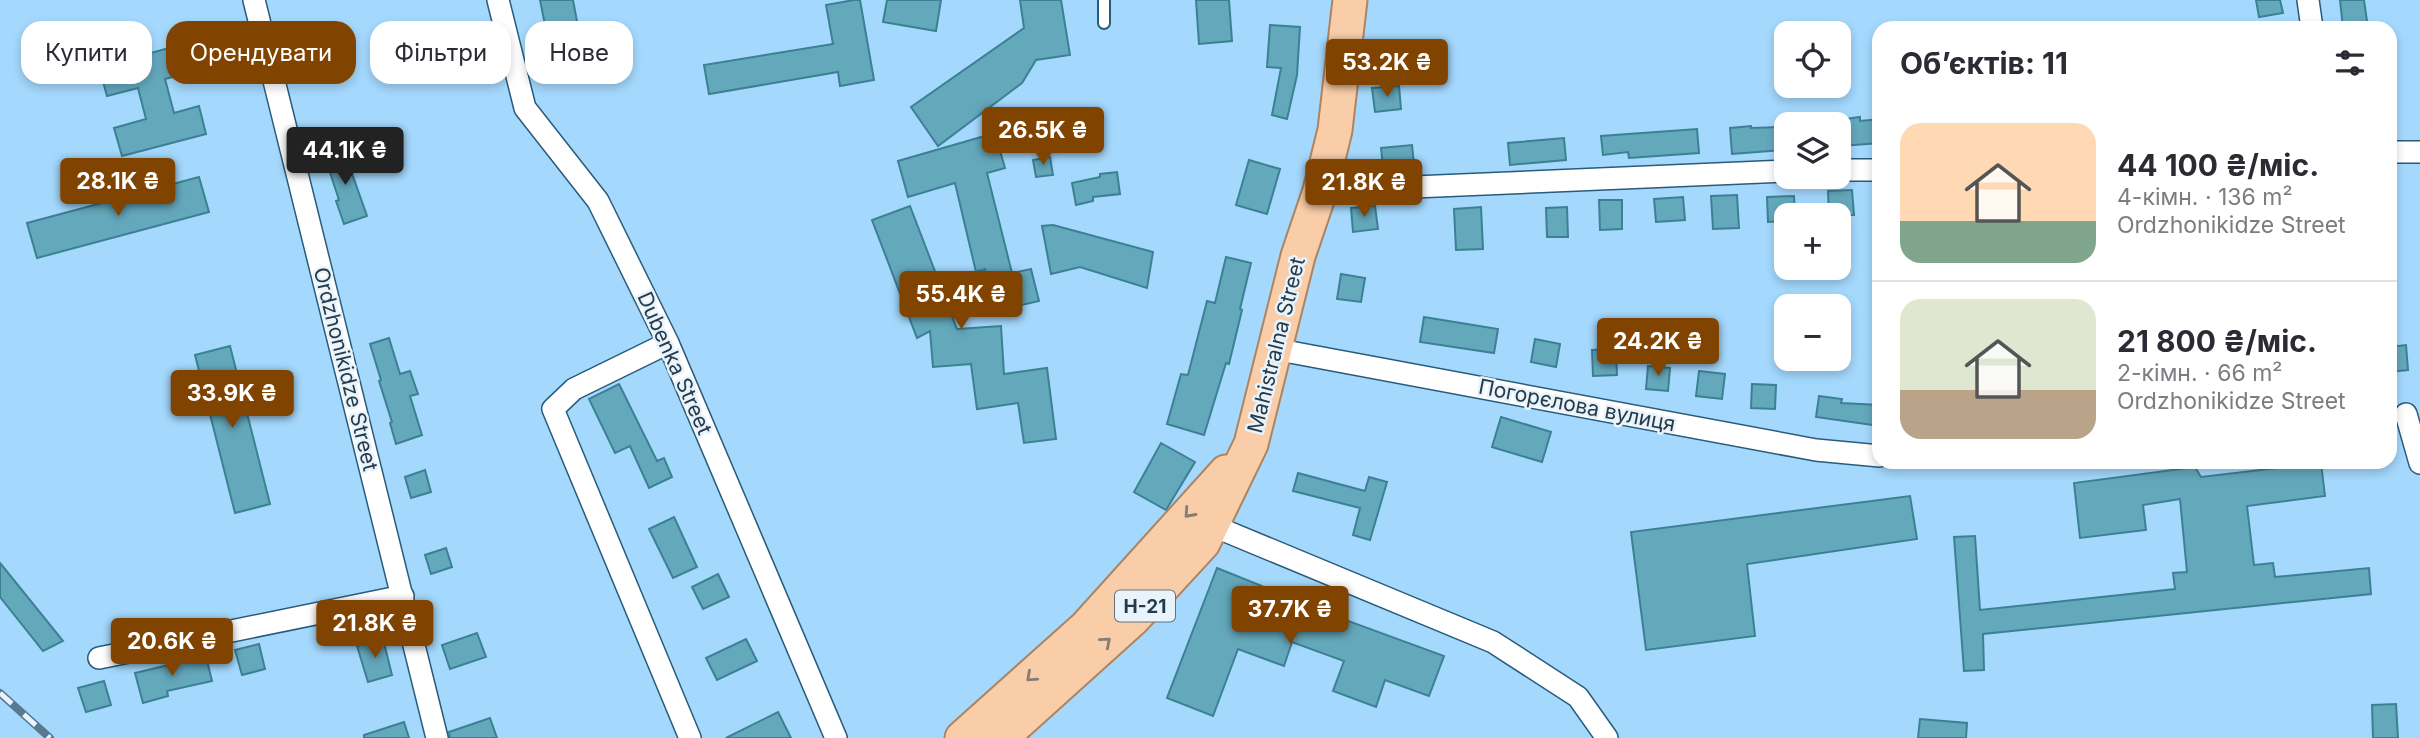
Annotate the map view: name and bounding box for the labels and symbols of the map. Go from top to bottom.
pin: 53.2K ₴ [1322,40,1452,99]
pin: 26.5K ₴ [978,108,1108,167]
pin: 44.1K ₴ [280,128,410,187]
pin: 28.1K ₴ [53,158,183,218]
pin: 21.8K ₴ [1299,160,1429,219]
street label: Mahistralna Street [1242,254,1310,436]
street label: Ordzhonikidze Street [309,265,383,473]
pin: 55.4K ₴ [896,272,1026,331]
street label: Dubenka Street [632,288,718,438]
pin: 24.2K ₴ [1593,318,1723,378]
pin: 33.9K ₴ [167,370,297,430]
street label: Погорєлова вулиця [1476,374,1678,436]
one-way arrow [1184,505,1197,518]
pin: 37.7K ₴ [1225,586,1355,646]
road number: Н-21 [1115,590,1175,622]
pin: 21.8K ₴ [310,600,440,660]
pin: 20.6K ₴ [107,618,237,678]
one-way arrow [1098,638,1111,650]
one-way arrow [1026,669,1039,681]

